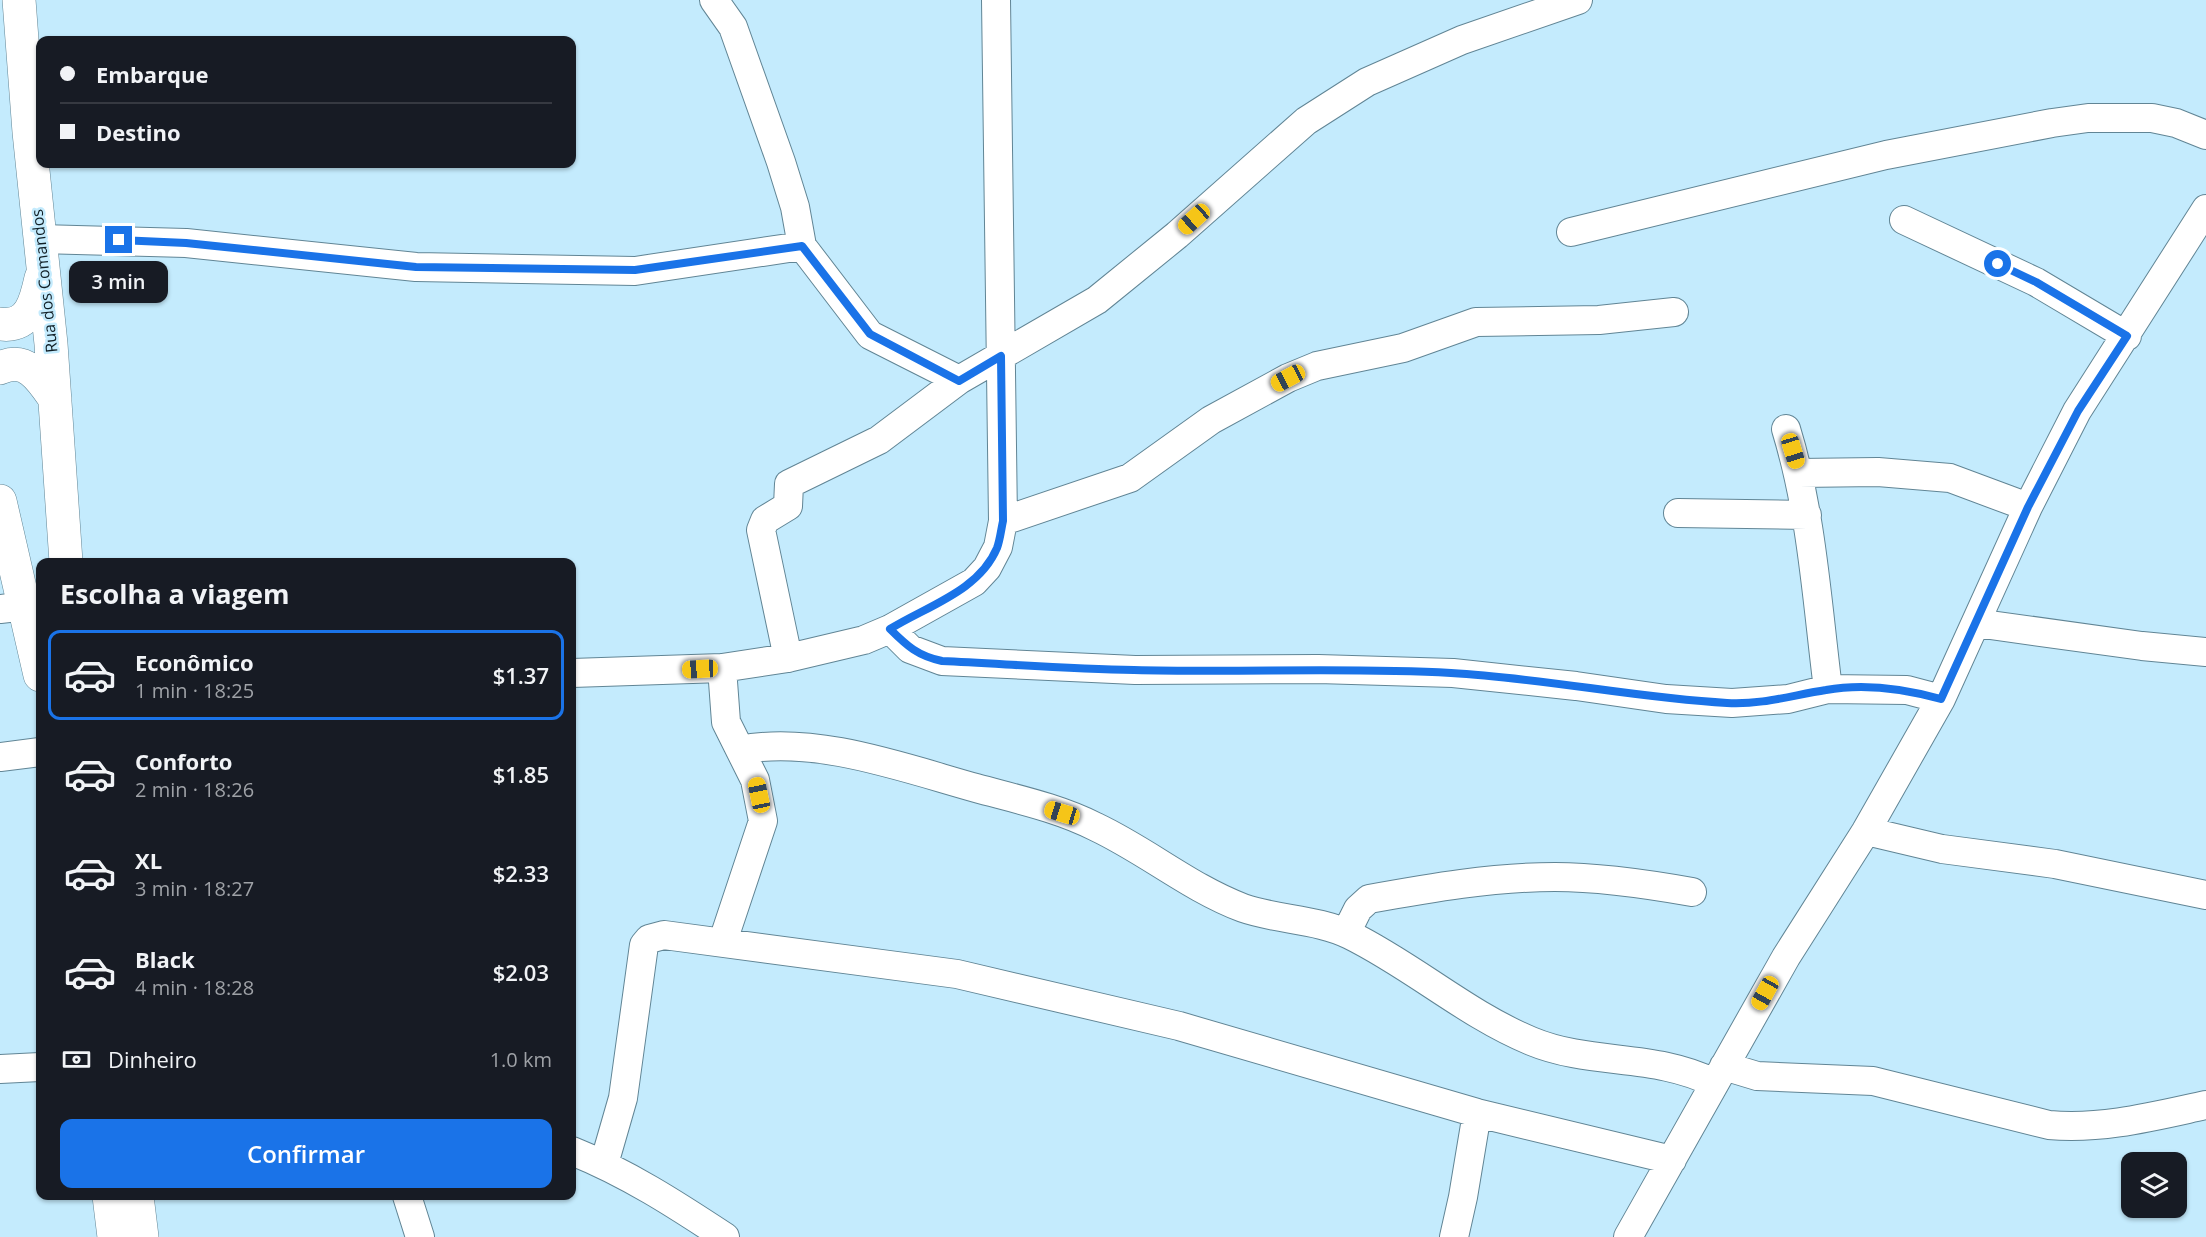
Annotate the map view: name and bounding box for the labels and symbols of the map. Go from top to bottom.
car [1175,200,1213,238]
street label: Rua dos Comandos [26,208,62,354]
route end [105,226,132,253]
route start [1984,250,2011,277]
callout: 3 min [70,261,168,303]
car [1268,362,1308,394]
car [1779,431,1807,471]
car [682,659,718,679]
car [746,776,772,814]
car [1042,799,1082,827]
car [1748,973,1782,1013]

